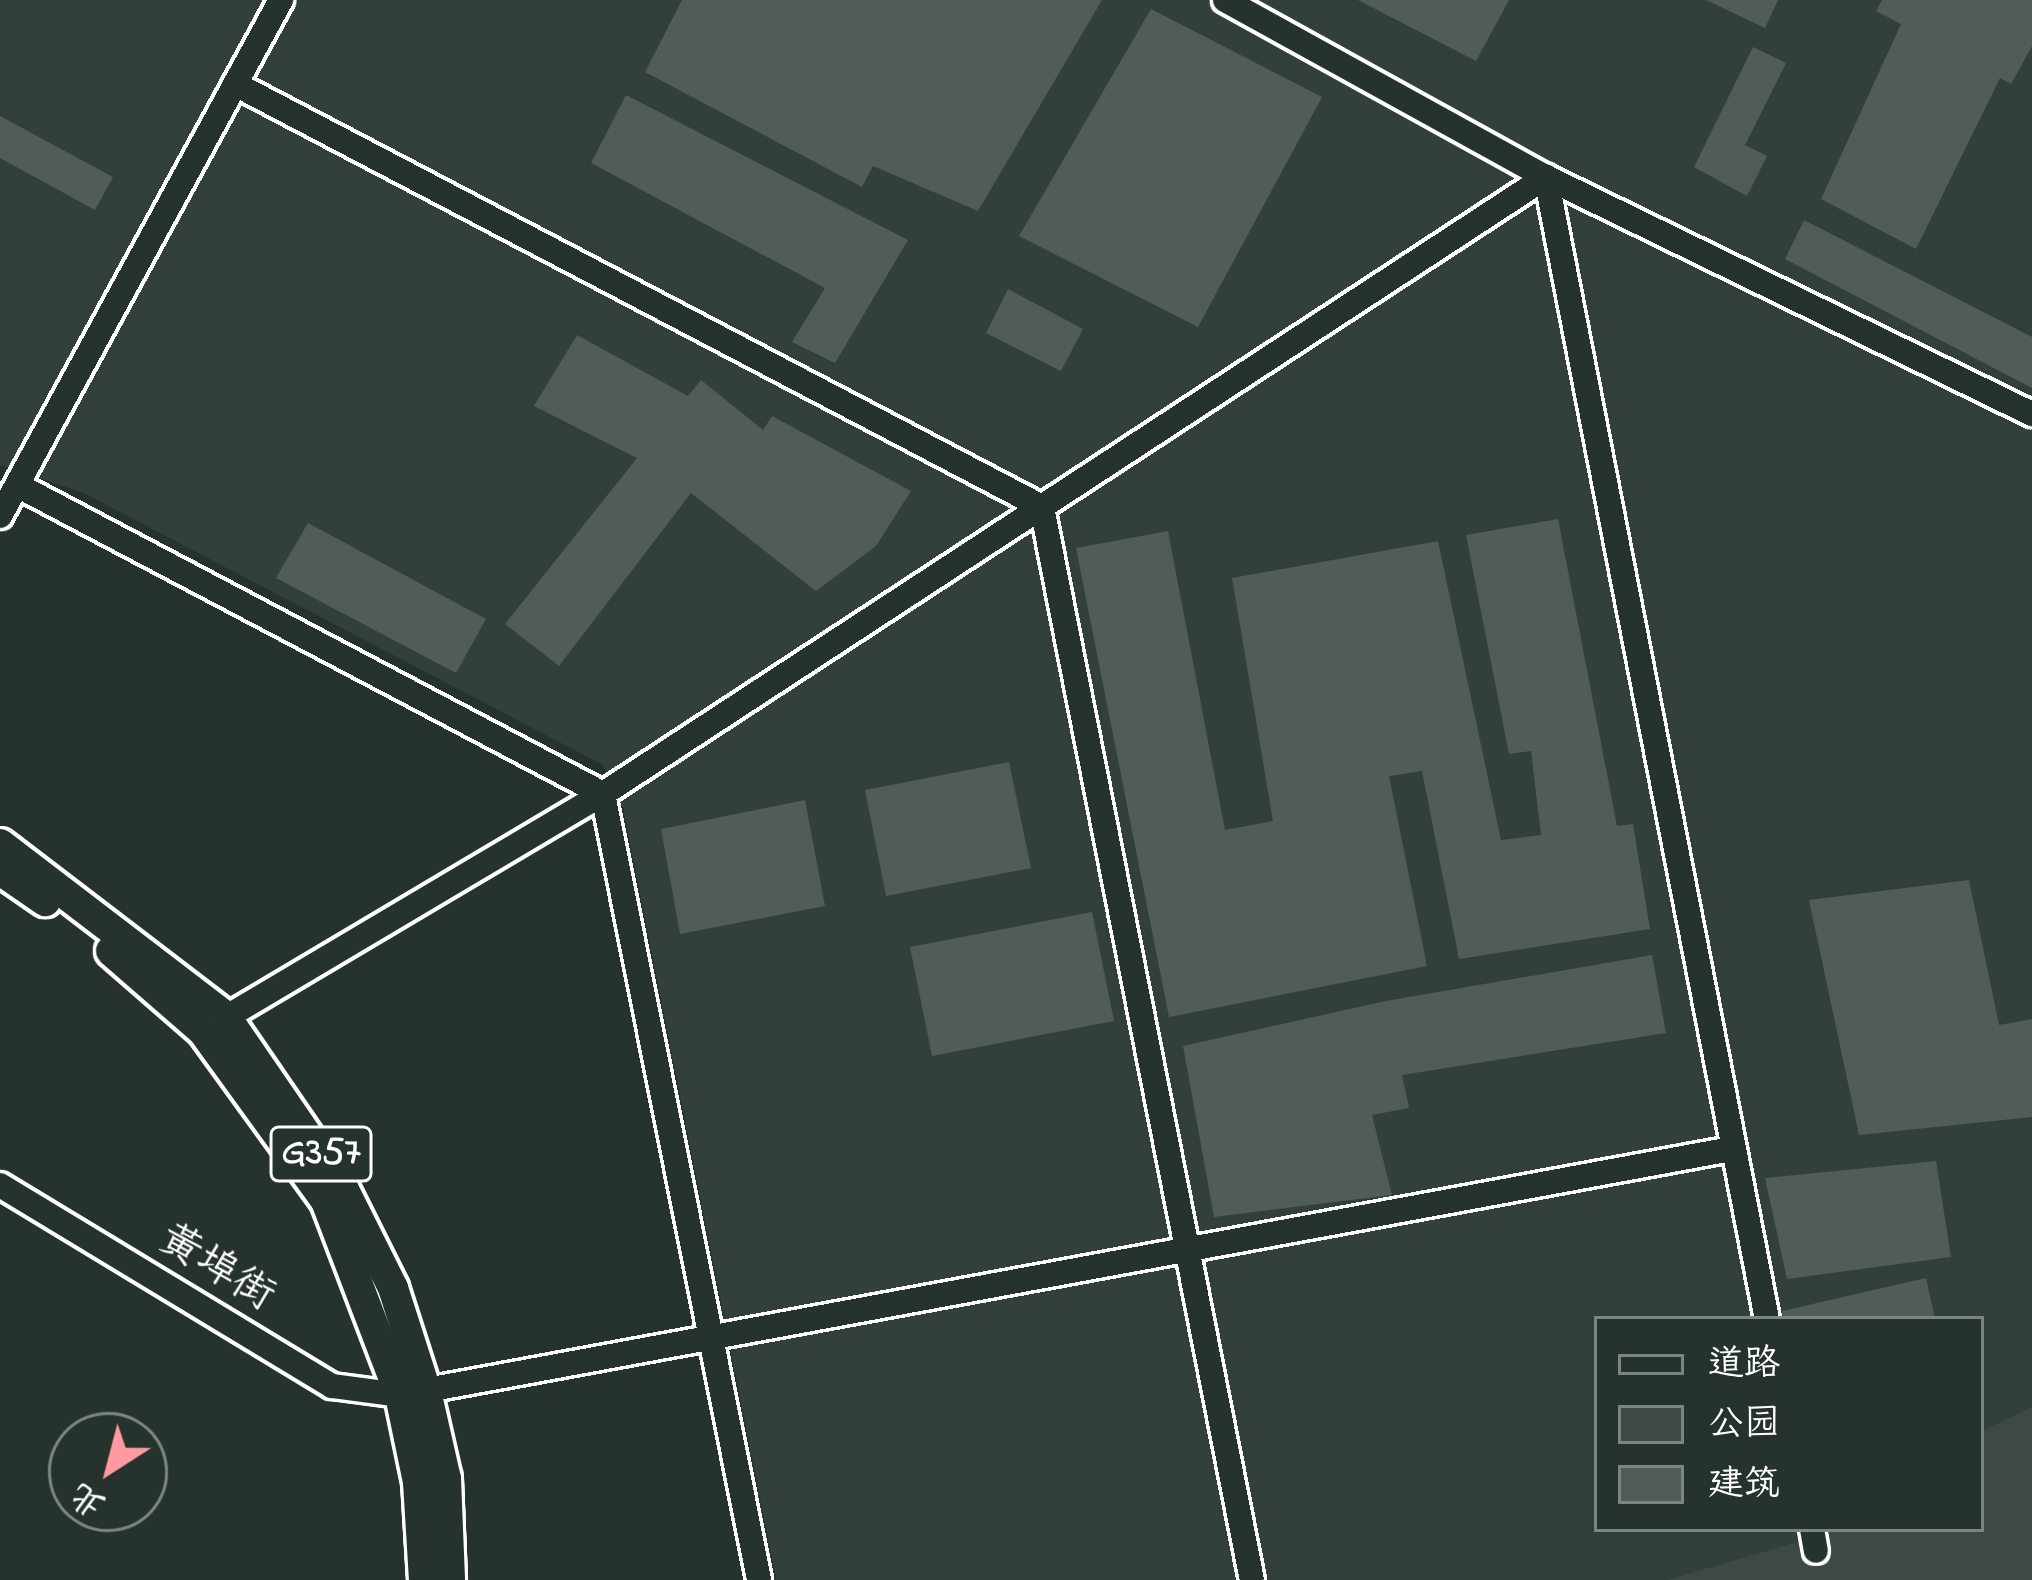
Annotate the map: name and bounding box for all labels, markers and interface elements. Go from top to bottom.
road number: G357 [267,1121,375,1187]
street label: 黄埠街 [149,1215,283,1323]
legend [1594,1316,1984,1532]
text: 道路 [1708,1339,1780,1392]
text: 公园 [1708,1399,1780,1452]
north arrow [48,1412,168,1532]
text: 建筑 [1708,1459,1780,1512]
text: 北 [61,1470,116,1528]

